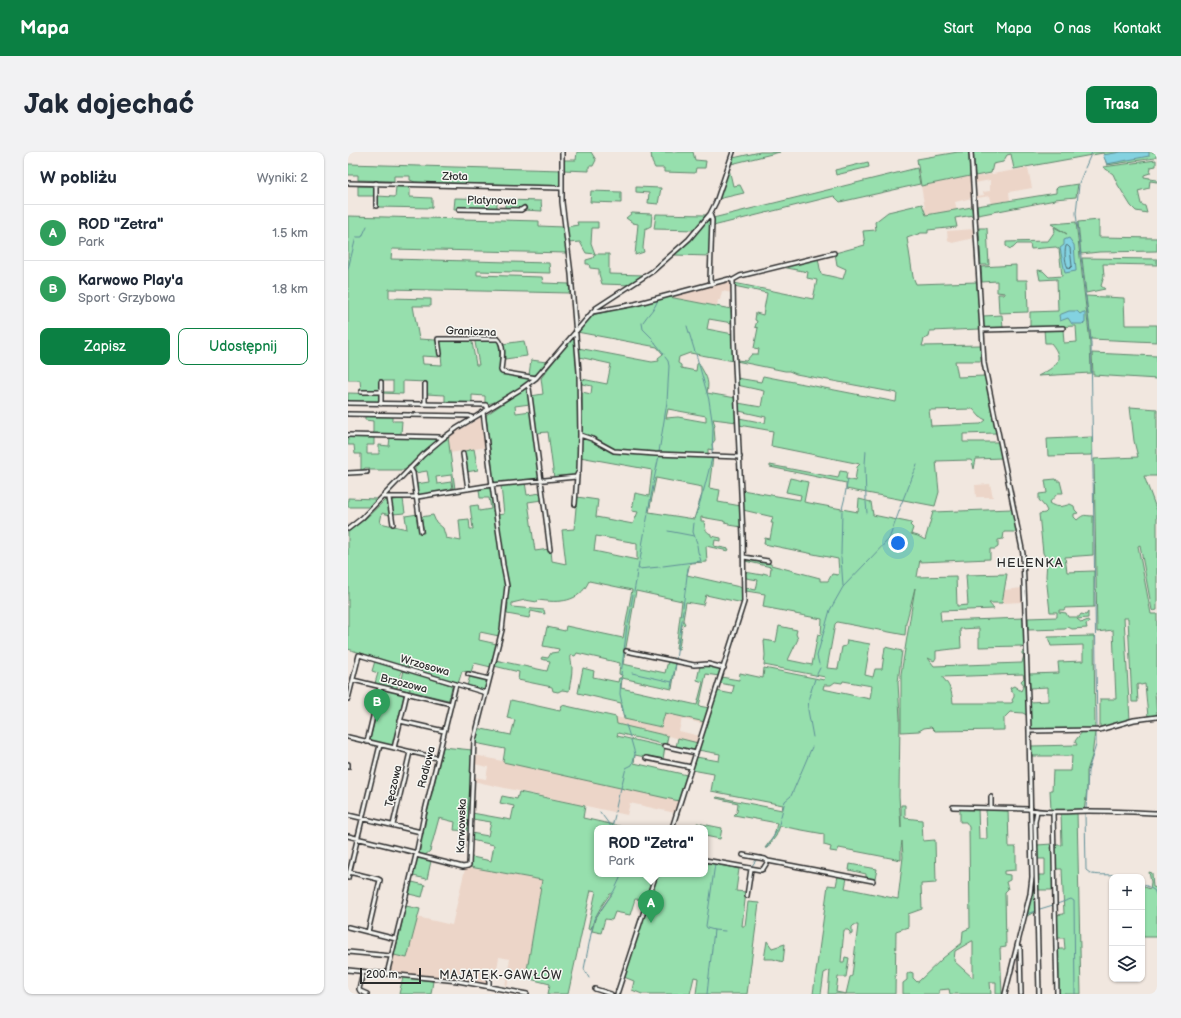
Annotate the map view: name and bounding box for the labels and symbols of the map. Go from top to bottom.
street label: Złota [441,170,468,183]
street label: Platynowa [467,194,517,207]
street label: Graniczna [445,324,496,339]
your location [888,533,908,553]
district label: HELENKA [996,555,1064,571]
street label: Wrzosowa [399,652,451,679]
street label: Brzozowa [379,671,429,696]
pin: B [364,689,390,722]
street label: Radiowa [415,745,438,789]
street label: Tęczowa [382,764,405,808]
street label: Karwowska [454,798,469,854]
pin: A [638,890,664,923]
scale bar [360,966,421,985]
district label: MAJĄTEK-GAWŁÓW [439,966,563,983]

